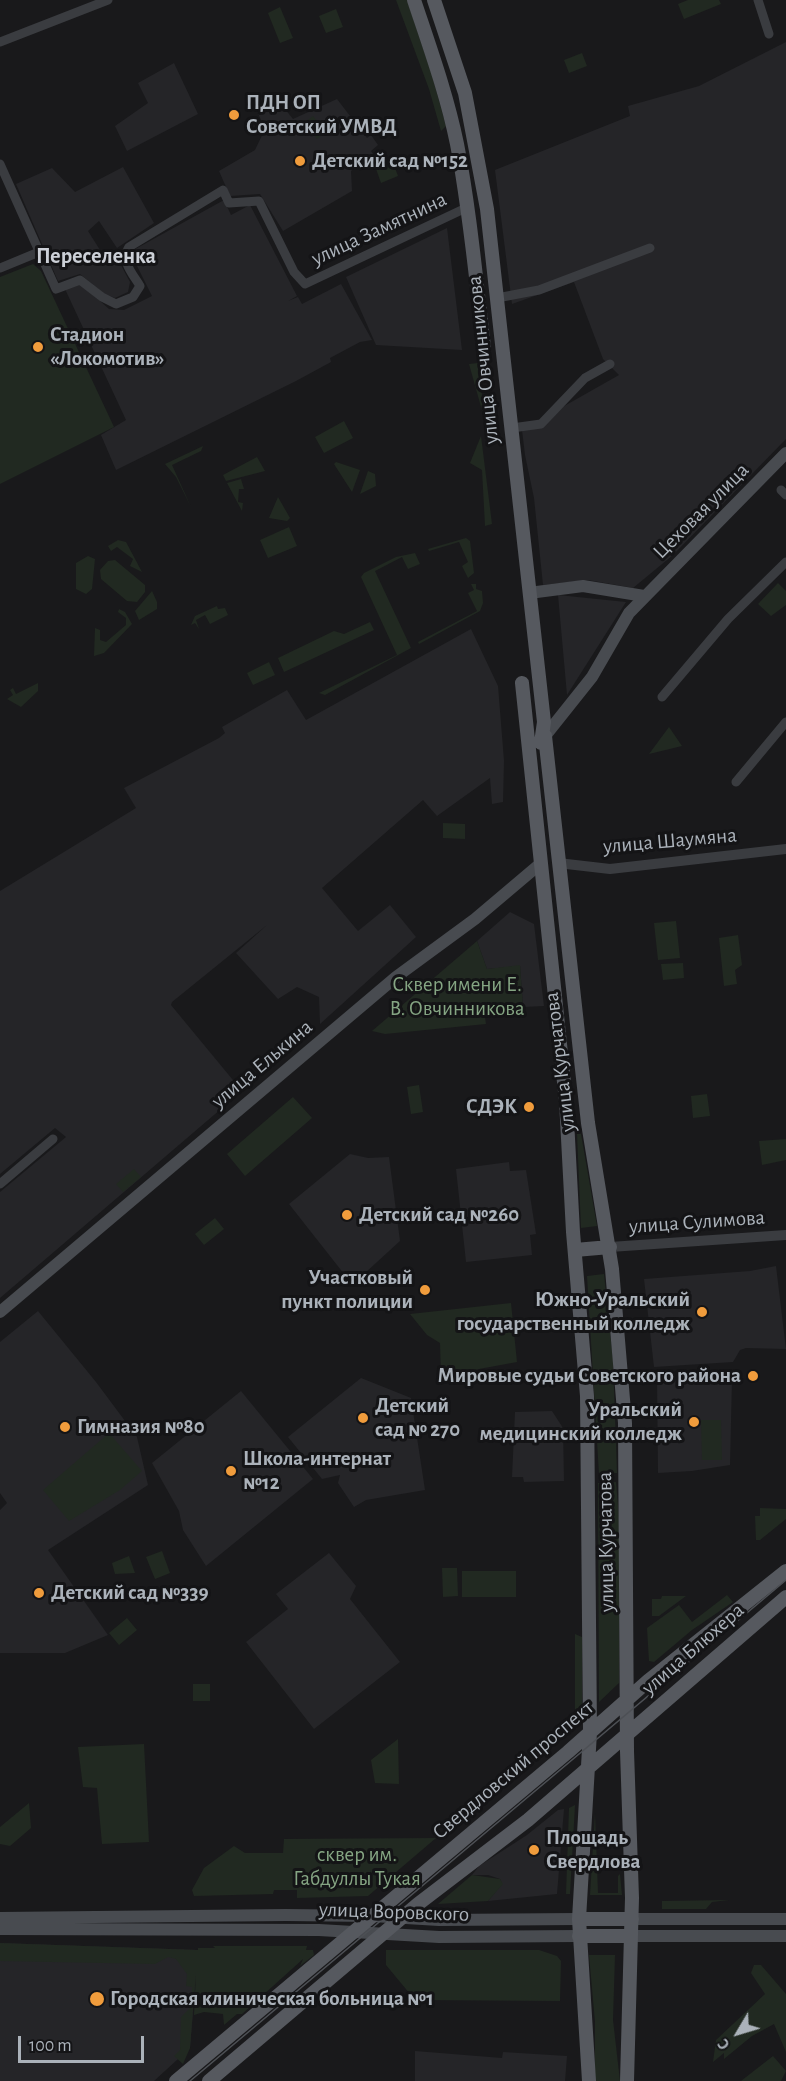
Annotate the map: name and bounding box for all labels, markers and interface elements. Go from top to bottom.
place label: ПДН ОП Советский УМВД [246,90,397,140]
marker: ПДН ОП Советский УМВД [227,108,241,122]
place label: Детский сад №152 [312,148,468,174]
marker: Детский сад №152 [293,154,307,168]
street label: улица Замятнина [307,187,451,271]
district label: Переселенка [36,243,156,269]
street label: улица Овчинникова [462,274,504,446]
place label: Стадион «Локомотив» [50,322,164,372]
marker: Стадион «Локомотив» [31,340,45,354]
street label: Цеховая улица [648,458,754,564]
street label: улица Шаумяна [602,823,738,859]
park label: Сквер имени Е. В. Овчинникова [389,972,525,1022]
street label: улица Курчатова [539,991,581,1133]
street label: улица Елькина [206,1014,318,1114]
place label: СДЭК [466,1094,517,1120]
marker: СДЭК [522,1100,536,1114]
place label: Детский сад №260 [359,1202,519,1228]
street label: улица Сулимова [628,1205,766,1239]
marker: Детский сад №260 [340,1208,354,1222]
place label: Участковый пункт полиции [281,1265,413,1315]
marker: Участковый пункт полиции [418,1283,432,1297]
place label: Южно-Уральский государственный колледж [457,1287,690,1337]
marker: Южно-Уральский государственный колледж [695,1305,709,1319]
place label: Мировые судьи Советского района [438,1363,741,1389]
marker: Мировые судьи Советского района [746,1369,760,1383]
place label: Детский сад № 270 [375,1393,460,1443]
place label: Уральский медицинский колледж [480,1397,682,1447]
marker: Детский сад № 270 [356,1411,370,1425]
place label: Гимназия №80 [77,1414,205,1440]
marker: Уральский медицинский колледж [687,1415,701,1429]
marker: Гимназия №80 [58,1420,72,1434]
place label: Школа-интернат №12 [243,1446,391,1496]
marker: Школа-интернат №12 [224,1464,238,1478]
street label: улица Курчатова [592,1472,620,1612]
place label: Детский сад №339 [51,1580,209,1606]
marker: Детский сад №339 [32,1586,46,1600]
street label: улица Блюхера [637,1598,749,1700]
street label: Свердловский проспект [427,1695,599,1845]
place label: Площадь Свердлова [546,1825,640,1875]
park label: сквер им. Габдуллы Тукая [293,1842,421,1892]
marker: Площадь Свердлова [527,1843,541,1857]
street label: улица Воровского [319,1897,469,1927]
place label: Городская клиническая больница №1 [110,1986,434,2012]
marker: Городская клиническая больница №1 [88,1990,106,2008]
north arrow [708,2003,768,2063]
scale bar [21,2024,147,2062]
text: С [715,2036,733,2053]
text: 100 m [29,2037,72,2055]

